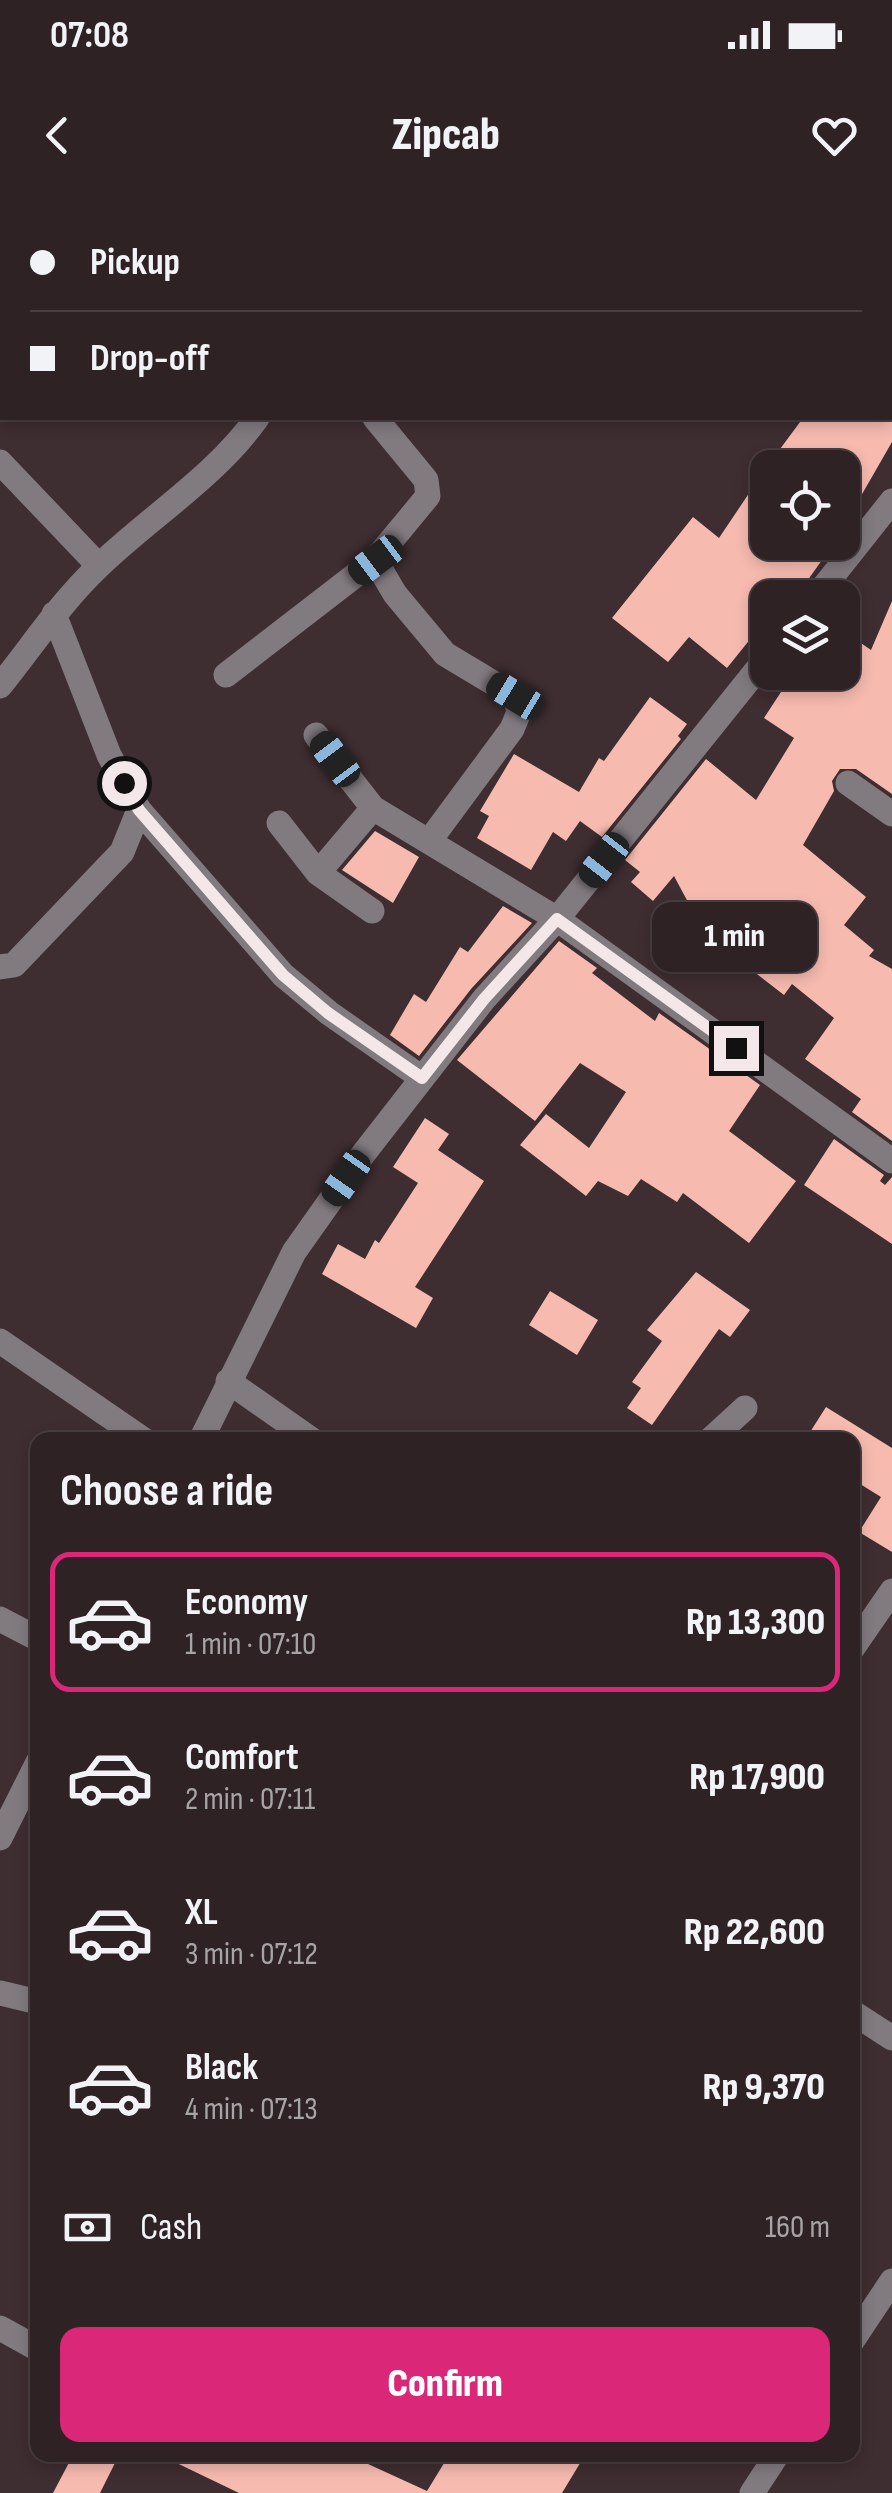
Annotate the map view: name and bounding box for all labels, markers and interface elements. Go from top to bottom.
text: 07:08 [50,13,129,58]
icon: back [30,108,85,163]
text: Zipcab [392,108,500,163]
icon: heart [807,108,862,163]
text: Pickup [90,240,180,285]
text: Drop-off [90,336,209,381]
map controls [750,450,860,690]
button: locate [750,450,860,560]
car [343,530,409,590]
button: layers [750,580,860,690]
car [482,668,548,724]
car [305,726,365,792]
route start [102,761,147,806]
car [574,827,634,893]
callout: 1 min [654,903,818,973]
text: 1 min [704,917,765,956]
route end [714,1026,759,1071]
car [317,1145,375,1211]
text: Choose a ride [60,1464,273,1519]
icon: car [65,1577,155,1667]
text: Economy [185,1580,308,1625]
text: Rp 13,300 [686,1600,825,1645]
text: 1 min · 07:10 [185,1625,316,1664]
icon: car [65,1732,155,1822]
text: Comfort [185,1735,299,1780]
text: Rp 17,900 [689,1755,825,1800]
text: 2 min · 07:11 [185,1780,315,1819]
icon: car [65,1887,155,1977]
text: XL [185,1890,218,1935]
text: Rp 22,600 [684,1910,825,1955]
text: 3 min · 07:12 [185,1935,318,1974]
icon: car [65,2042,155,2132]
text: Black [185,2045,258,2090]
text: Rp 9,370 [702,2065,825,2110]
text: 4 min · 07:13 [185,2090,318,2129]
icon: cash [60,2200,115,2255]
text: Cash [140,2205,202,2250]
text: 160 m [765,2208,830,2247]
button: Confirm [60,2327,830,2442]

